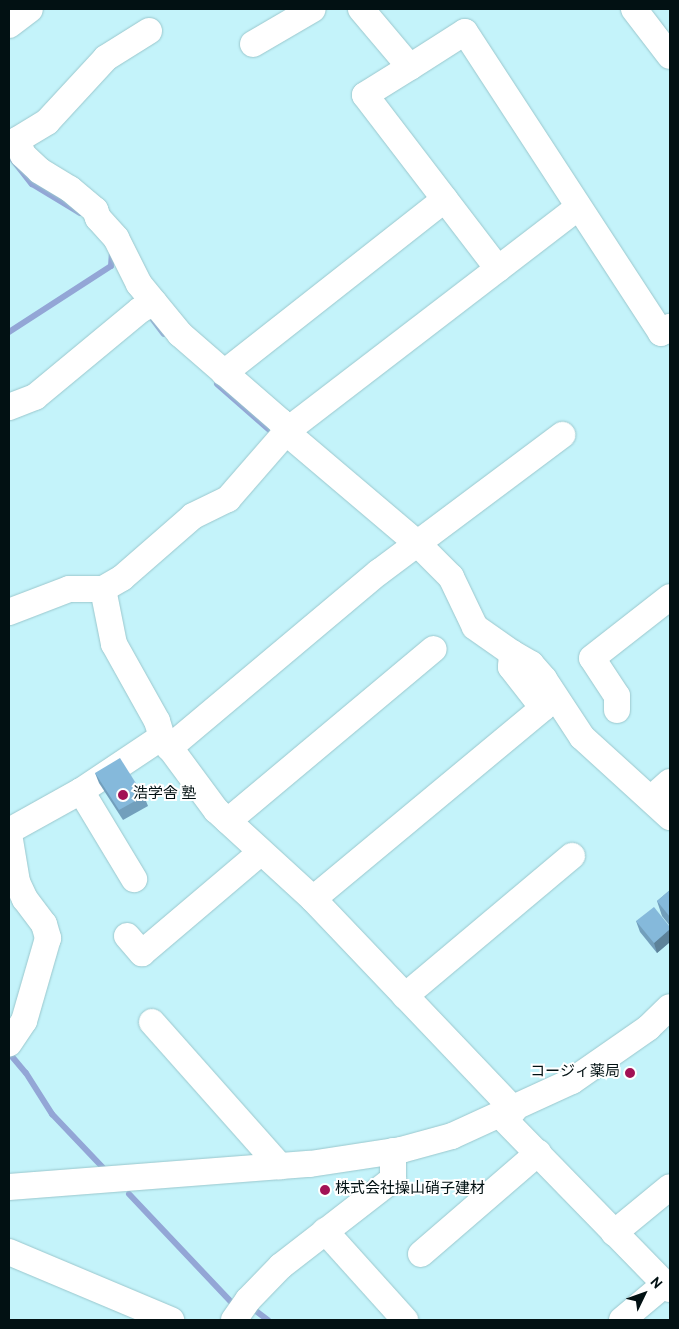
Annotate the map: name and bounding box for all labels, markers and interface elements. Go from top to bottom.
place label: 浩学舎 塾 [133,786,197,804]
marker: 浩学舎 塾 [117,789,129,801]
place label: コージィ薬局 [530,1064,620,1082]
marker: コージィ薬局 [624,1067,636,1079]
place label: 株式会社操山硝子建材 [335,1181,485,1199]
marker: 株式会社操山硝子建材 [319,1184,331,1196]
north arrow [619,1269,669,1319]
text: N [646,1274,665,1293]

